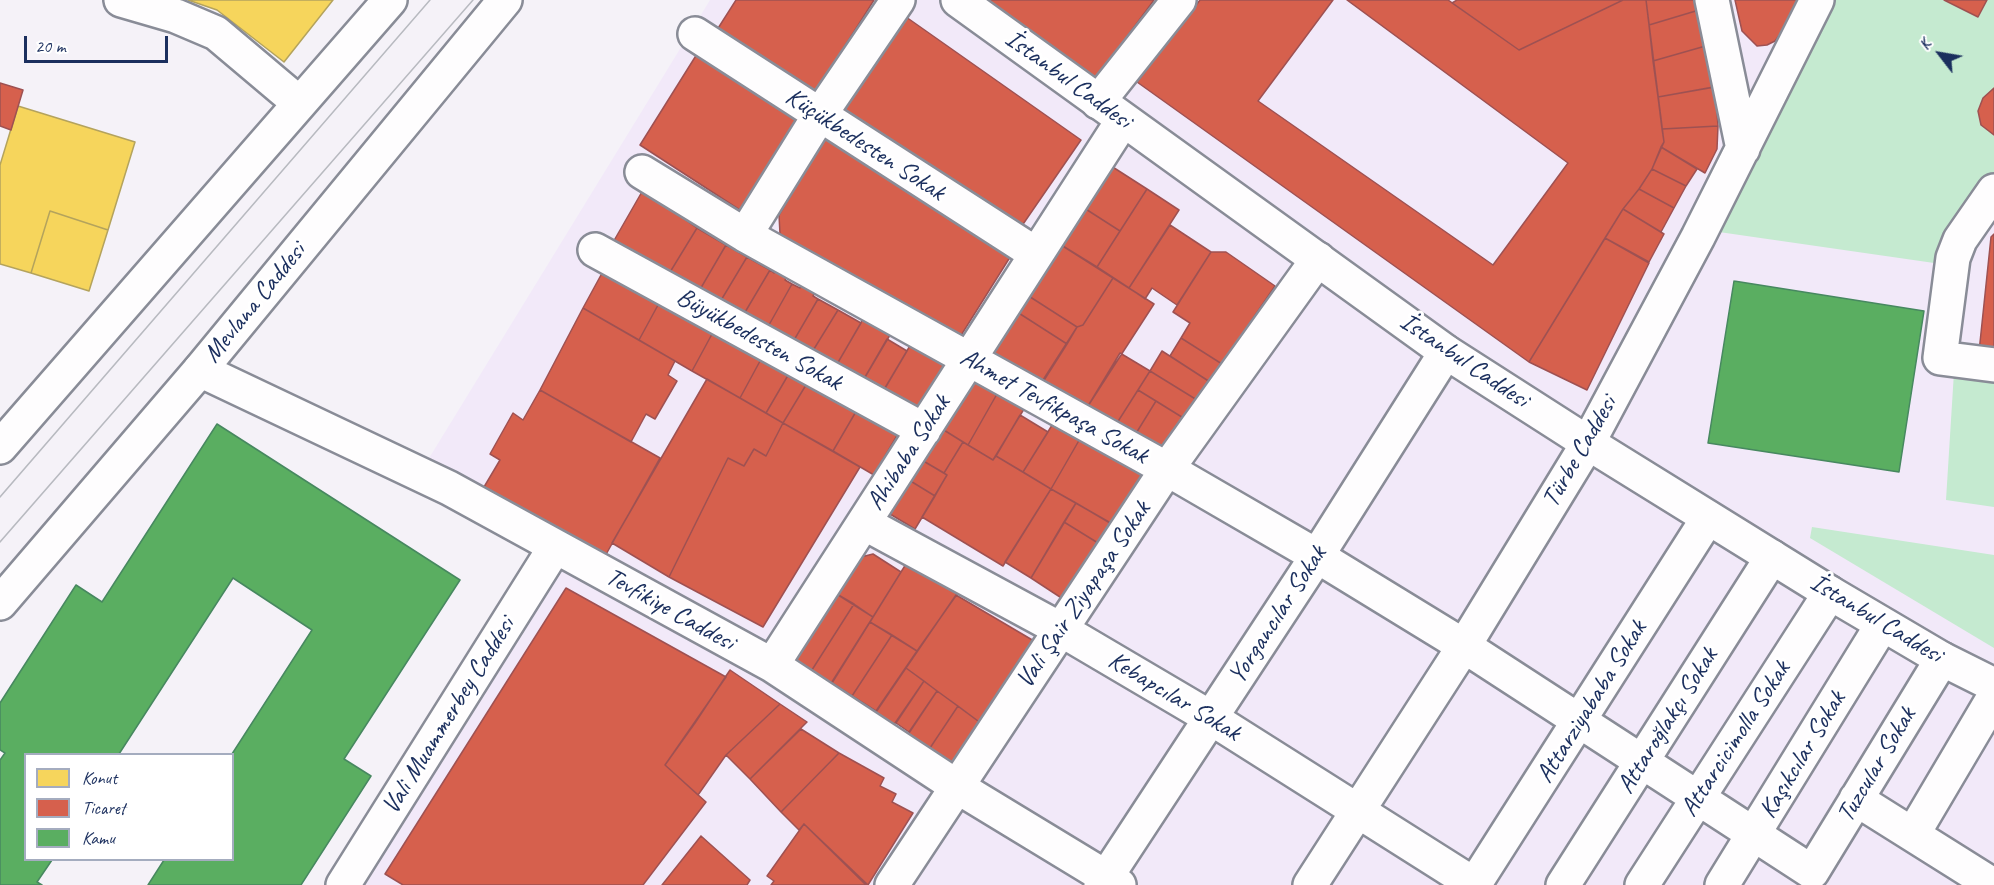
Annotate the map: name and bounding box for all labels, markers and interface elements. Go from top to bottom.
scale bar [27,24,171,62]
street label: İstanbul Caddesi [999,24,1137,136]
north arrow [1910,24,1970,84]
text: 20 m [35,35,66,57]
text: K [1914,36,1935,53]
street label: Küçükbedesten Sokak [779,82,951,208]
street label: Mevlana Caddesi [197,237,313,369]
street label: Büyükbedesten Sokak [671,282,847,398]
street label: İstanbul Caddesi [1394,306,1534,416]
street label: Ahmet Tevfikpaşa Sokak [955,342,1153,472]
street label: Ahibaba Sokak [860,390,958,516]
street label: Türbe Caddesi [1536,391,1624,513]
street label: Vali Şair Ziyapaşa Sokak [1010,496,1158,694]
street label: Yorgancılar Sokak [1222,540,1334,690]
street label: Tevfikiye Caddesi [600,562,740,658]
street label: İstanbul Caddesi [1804,567,1948,671]
street label: Vali Muammerbey Caddesi [376,612,522,820]
street label: Attarziyababa Sokak [1530,615,1654,789]
street label: Attaroğlakçı Sokak [1611,642,1725,800]
street label: Kebapcılar Sokak [1102,645,1246,749]
street label: Attarcicimolla Sokak [1674,655,1798,823]
street label: Kaşıkcılar Sokak [1753,686,1853,824]
street label: Tuzcular Sokak [1831,702,1923,828]
legend [24,753,234,861]
text: Konut [82,767,117,789]
text: Ticaret [82,797,126,819]
text: Kamu [82,827,115,849]

